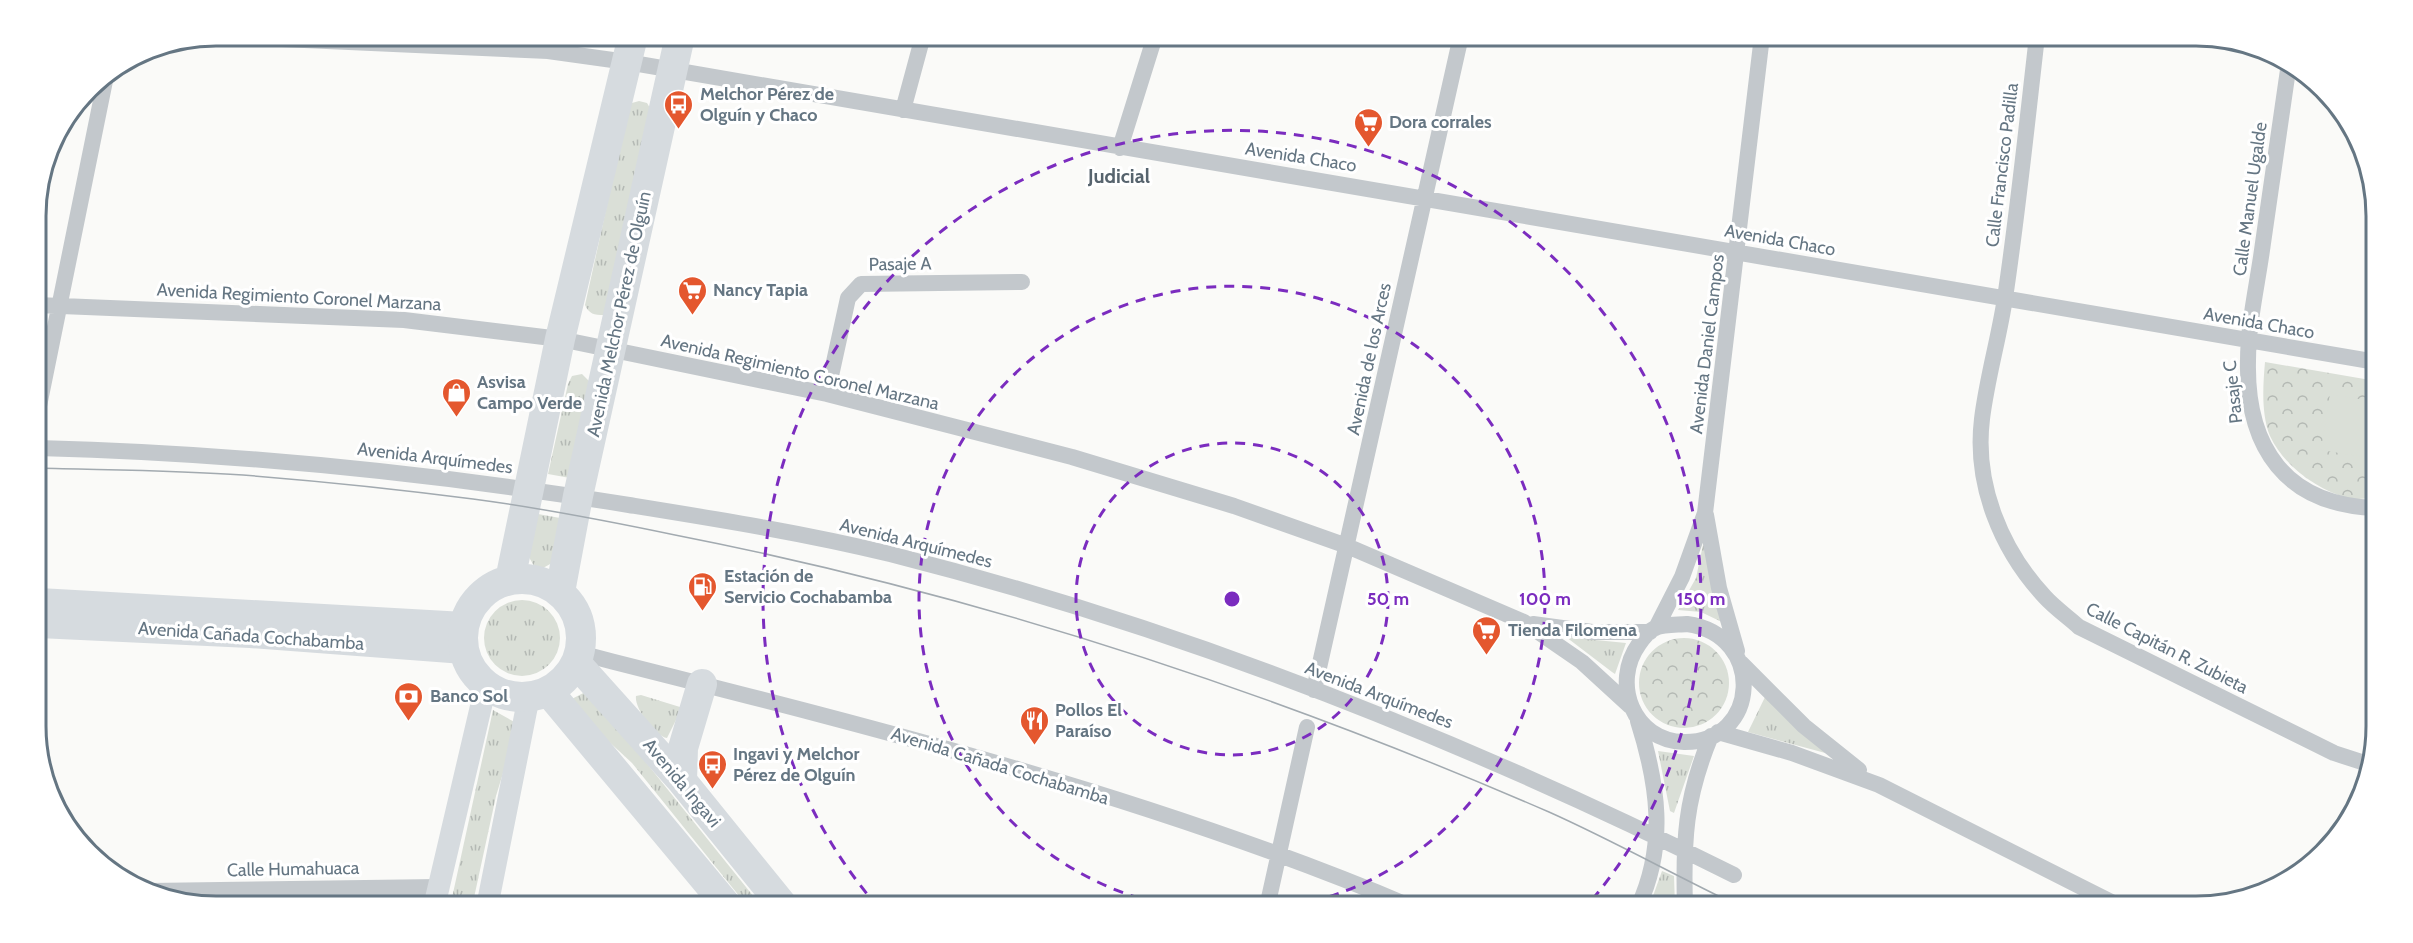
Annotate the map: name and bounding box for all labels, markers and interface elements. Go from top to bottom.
street label: Calle Francisco Padilla [1981,81,2023,248]
place label: Melchor Pérez de Olguín y Chaco [700,83,834,126]
bus stop icon: Melchor Pérez de Olguín y Chaco [663,88,695,130]
supermarket icon: Dora corrales [1352,106,1384,148]
place label: Dora corrales [1389,111,1492,133]
street label: Calle Manuel Ugalde [2228,121,2272,277]
street label: Avenida Chaco [1244,137,1358,177]
district label: Judicial [1087,164,1150,188]
street label: Avenida Melchor Pérez de Olguín [582,189,656,439]
street label: Avenida Chaco [1723,219,1837,261]
street label: Pasaje A [868,252,932,276]
street label: Avenida Daniel Campos [1685,253,1729,435]
supermarket icon: Nancy Tapia [676,274,708,316]
street label: Avenida Regimiento Coronel Marzana [156,279,442,315]
place label: Nancy Tapia [713,279,808,301]
street label: Avenida de los Arces [1342,281,1396,437]
street label: Avenida Chaco [2202,302,2316,344]
street label: Avenida Regimiento Coronel Marzana [659,329,942,415]
street label: Pasaje C [2219,360,2247,424]
place label: Asvisa Campo Verde [477,371,582,414]
shop icon: Asvisa Campo Verde [440,376,472,418]
street label: Avenida Arquímedes [356,438,514,478]
street label: Avenida Arquímedes [837,513,995,573]
place label: Estación de Servicio Cochabamba [724,565,892,608]
fuel station icon: Estación de Servicio Cochabamba [687,570,719,612]
text: 50 m [1367,588,1409,610]
text: 100 m [1519,588,1571,610]
text: 150 m [1677,588,1725,610]
centre of rings [1222,589,1242,609]
street label: Calle Capitán R. Zubieta [2082,598,2252,699]
supermarket icon: Tienda Filomena [1471,614,1503,656]
street label: Avenida Cañada Cochabamba [137,617,365,655]
place label: Tienda Filomena [1508,619,1637,641]
street label: Avenida Arquímedes [1302,657,1456,733]
bank icon: Banco Sol [393,680,425,722]
place label: Banco Sol [430,685,508,707]
place label: Pollos El Paraíso [1055,699,1122,742]
restaurant icon: Pollos El Paraíso [1018,704,1050,746]
street label: Avenida Cañada Cochabamba [889,722,1112,810]
street label: Avenida Ingavi [638,734,726,832]
place label: Ingavi y Melchor Pérez de Olguín [733,743,860,786]
bus stop icon: Ingavi y Melchor Pérez de Olguín [696,748,728,790]
street label: Calle Humahuaca [227,857,360,881]

